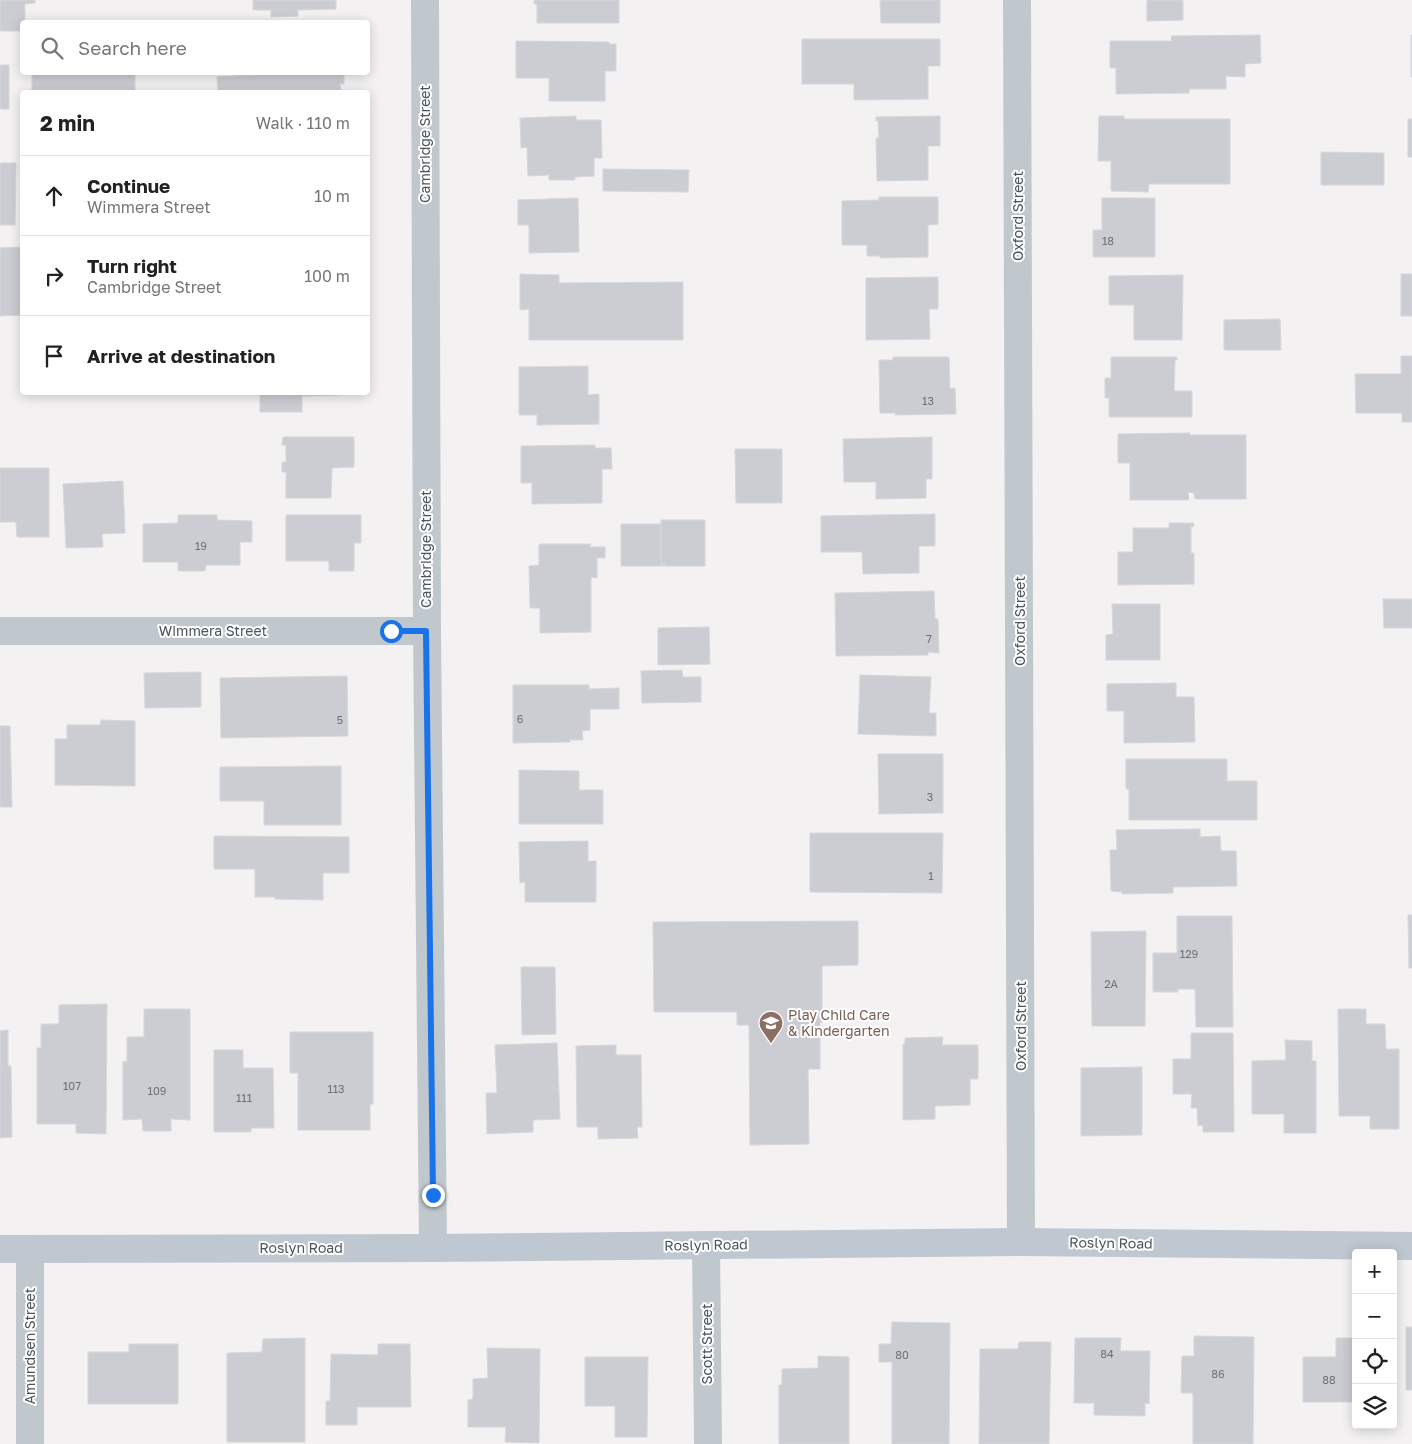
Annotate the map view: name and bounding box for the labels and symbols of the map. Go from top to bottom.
street label: Cambridge Street [416,85,433,203]
street label: Oxford Street [1009,171,1026,261]
house number: 18 [1102,234,1114,247]
house number: 13 [922,394,934,407]
street label: Cambridge Street [417,490,434,608]
house number: 19 [195,539,207,552]
street label: Oxford Street [1011,576,1028,666]
route start [380,620,403,643]
street label: Wimmera Street [159,622,267,639]
house number: 7 [926,632,932,645]
house number: 6 [517,712,524,725]
house number: 5 [337,713,343,726]
house number: 3 [927,790,933,803]
house number: 1 [928,869,934,882]
house number: 129 [1180,947,1198,960]
house number: 2A [1104,977,1119,990]
street label: Oxford Street [1012,981,1029,1071]
place label: Play Child Care & Kindergarten [788,1006,890,1039]
school or university icon: Play Child Care & Kindergarten [758,1010,784,1044]
house number: 107 [63,1079,81,1092]
house number: 113 [327,1082,345,1095]
house number: 109 [148,1084,166,1097]
house number: 111 [236,1091,252,1104]
route end [422,1184,445,1207]
street label: Roslyn Road [1069,1233,1153,1252]
street label: Roslyn Road [664,1235,748,1254]
street label: Roslyn Road [259,1239,343,1256]
street label: Amundsen Street [21,1288,38,1404]
street label: Scott Street [698,1304,715,1385]
house number: 84 [1100,1347,1114,1360]
house number: 80 [895,1348,909,1361]
house number: 86 [1211,1367,1225,1380]
house number: 88 [1322,1373,1336,1386]

